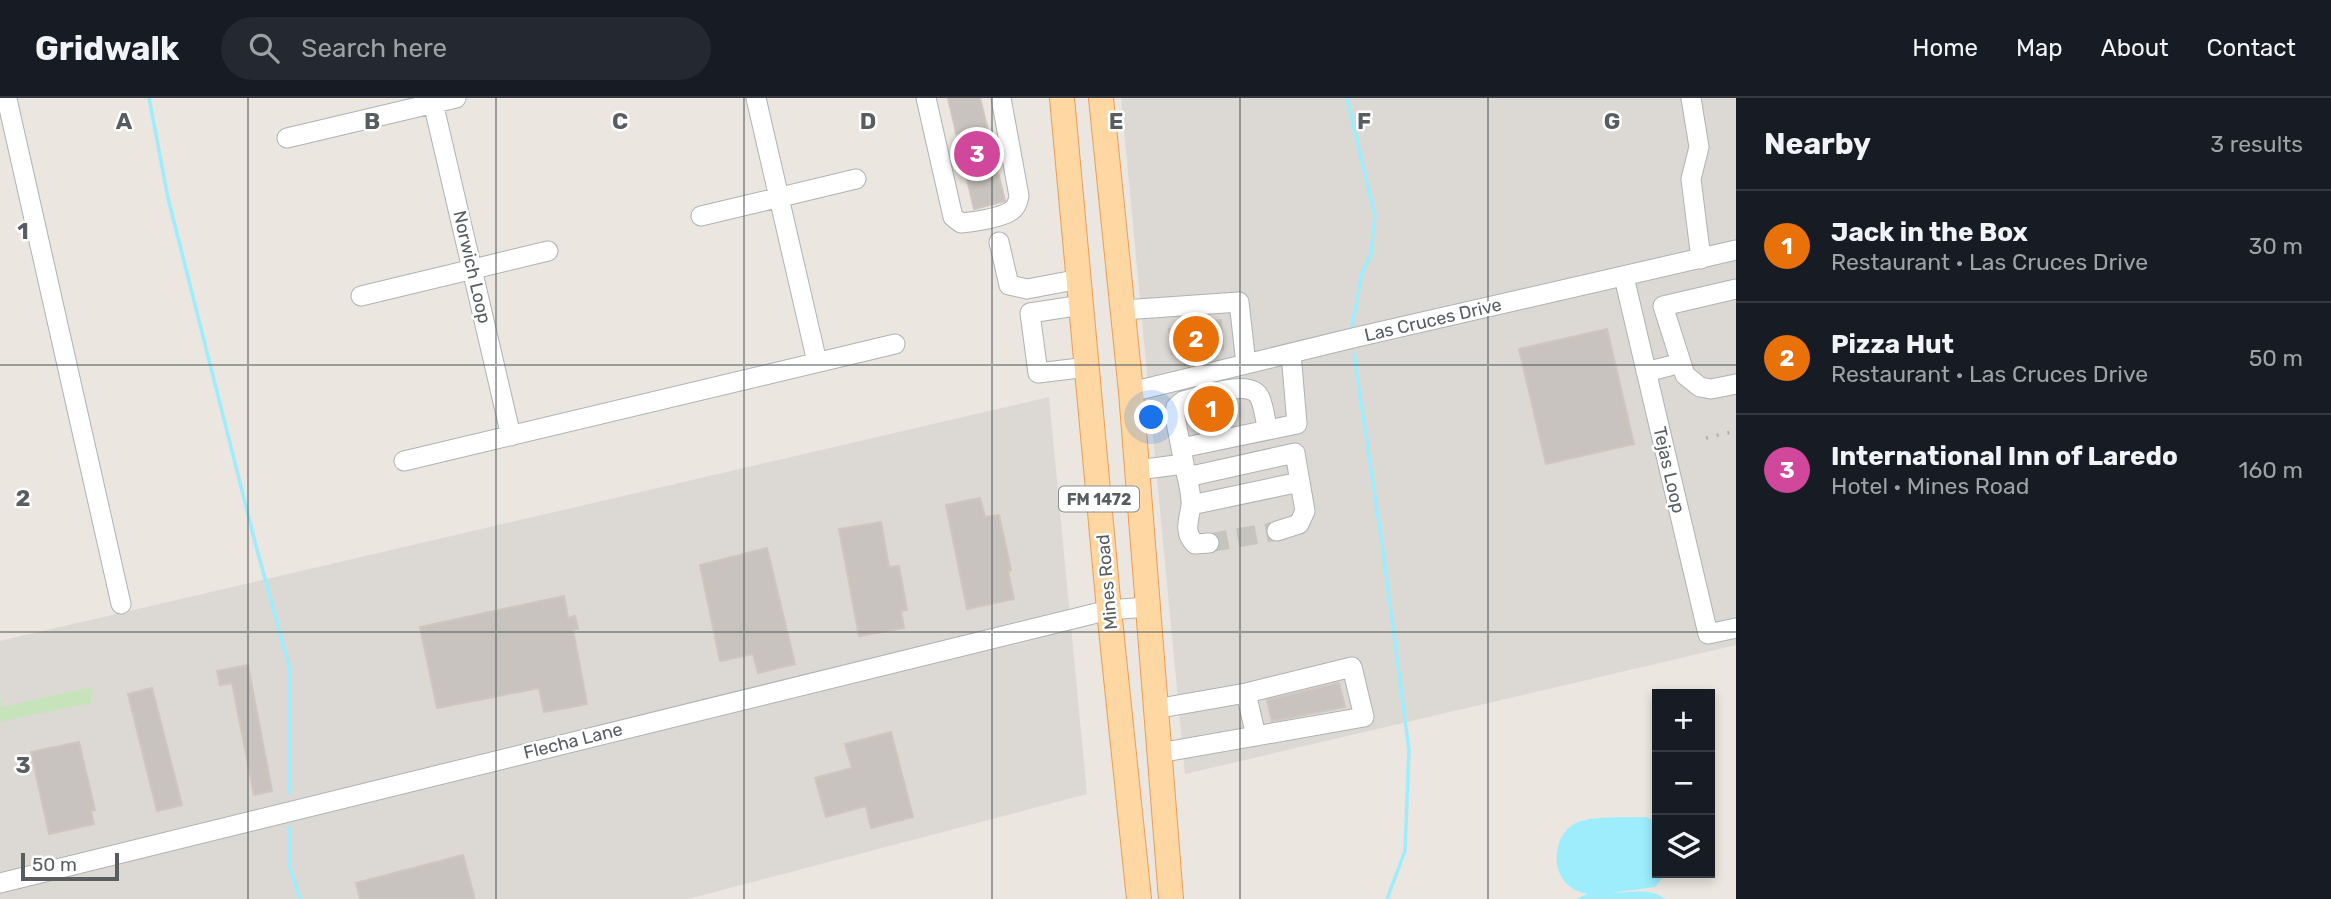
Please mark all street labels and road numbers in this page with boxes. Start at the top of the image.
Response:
street label: Norwich Loop [448,208,496,326]
street label: Las Cruces Drive [1362,294,1504,346]
street label: Tejas Loop [1648,425,1690,515]
road number: FM 1472 [1059,486,1139,512]
street label: Mines Road [1092,533,1122,631]
street label: Flecha Lane [521,718,625,764]

